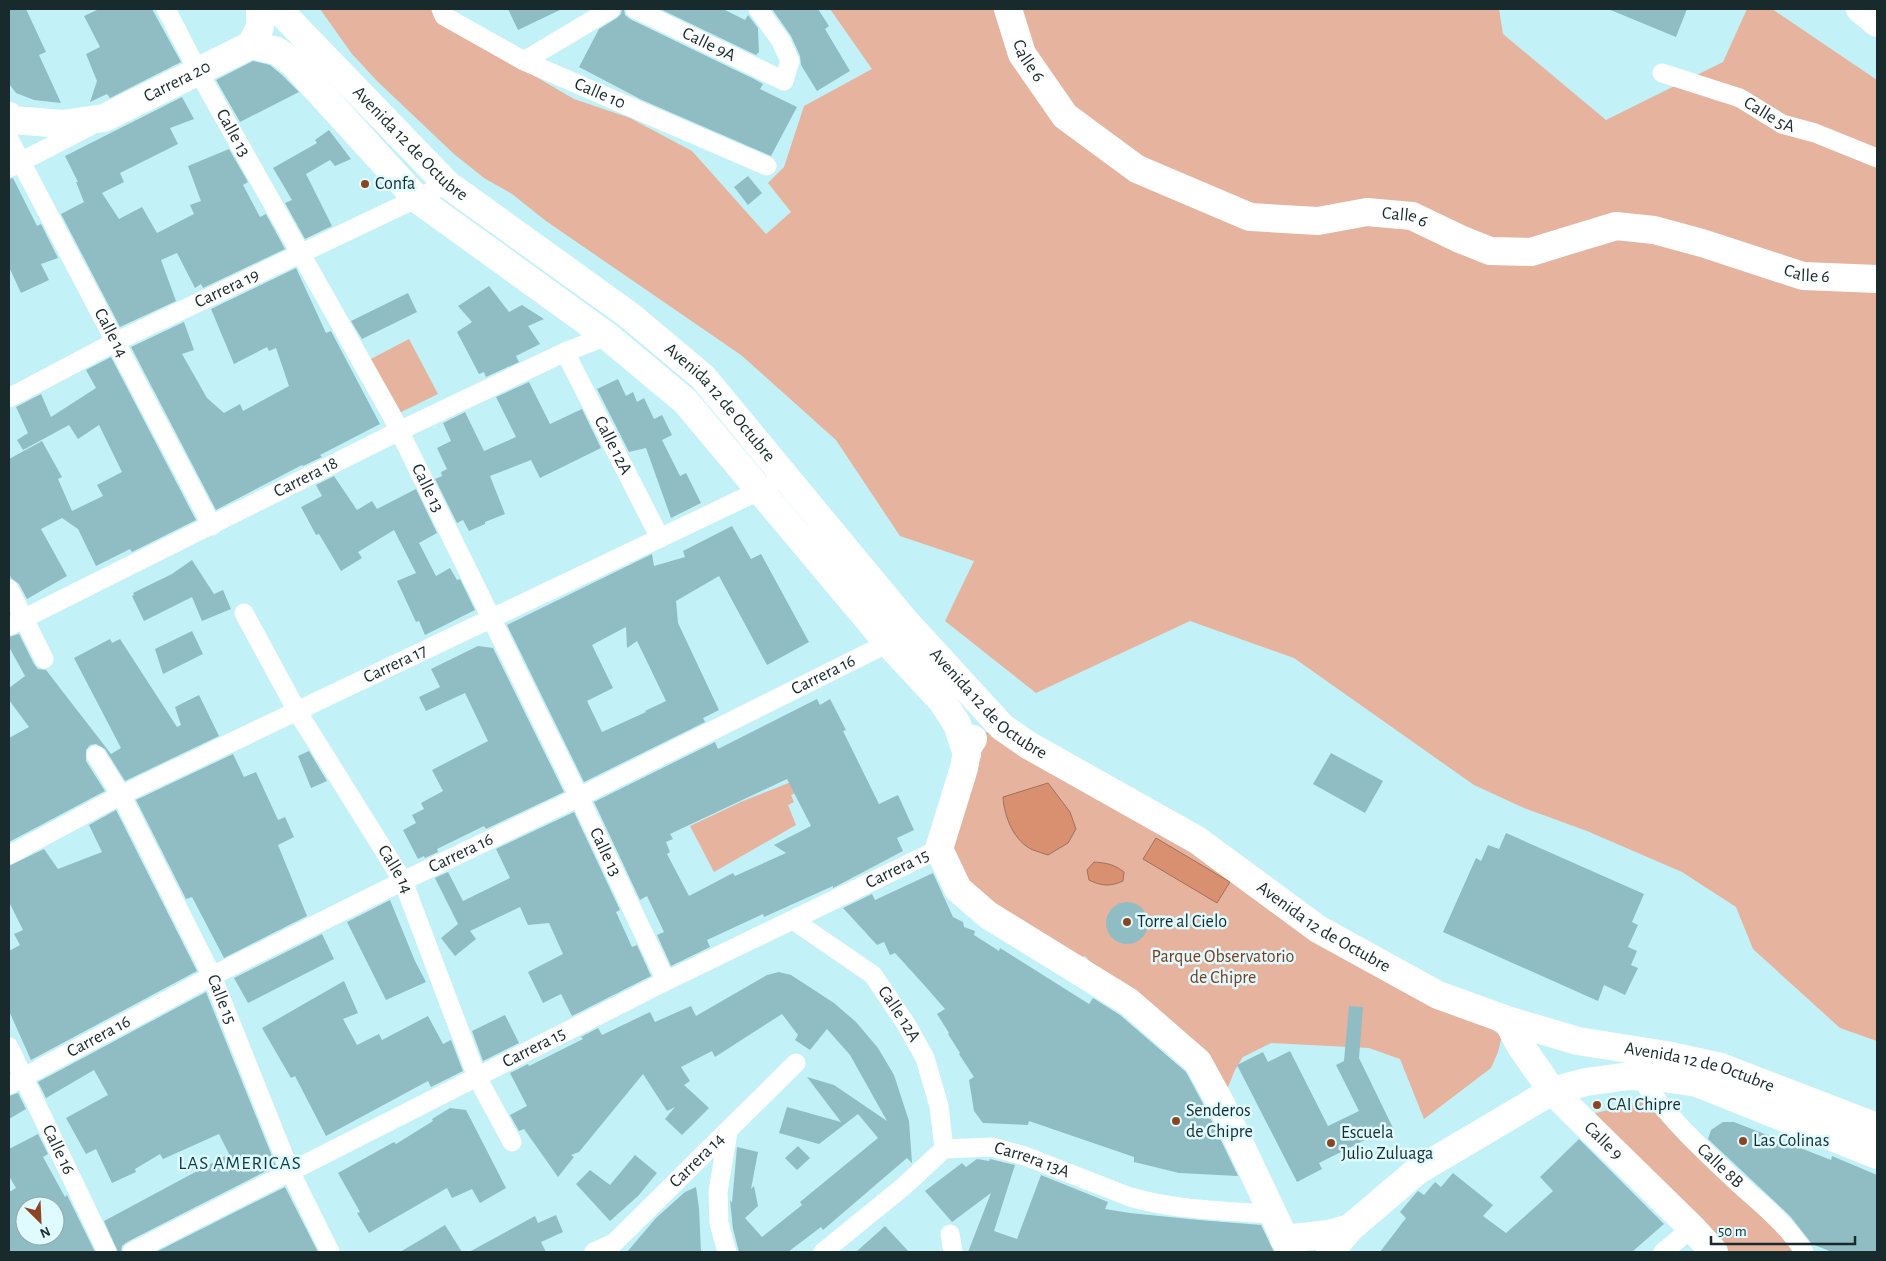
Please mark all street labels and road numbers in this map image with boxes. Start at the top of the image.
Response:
street label: Calle 9A [679,24,739,65]
street label: Calle 6 [1009,38,1048,85]
street label: Carrera 20 [141,58,214,106]
street label: Calle 10 [572,75,628,113]
street label: Avenida 12 de Octubre [349,83,471,205]
street label: Calle 5A [1741,94,1797,136]
street label: Calle 13 [212,106,253,160]
street label: Calle 6 [1381,204,1431,231]
street label: Calle 6 [1781,261,1830,286]
street label: Carrera 19 [192,266,262,312]
street label: Calle 14 [91,305,131,361]
street label: Avenida 12 de Octubre [661,340,778,465]
street label: Calle 12A [590,413,635,478]
street label: Carrera 18 [271,454,341,501]
street label: Calle 13 [408,461,447,515]
street label: Carrera 17 [361,641,430,687]
street label: Avenida 12 de Octubre [926,645,1050,763]
street label: Carrera 16 [789,652,858,699]
street label: Calle 13 [586,825,624,879]
street label: Carrera 16 [426,830,496,876]
street label: Calle 14 [374,842,416,896]
street label: Carrera 15 [863,846,932,892]
street label: Avenida 12 de Octubre [1253,878,1393,976]
street label: Calle 15 [203,972,239,1027]
street label: Calle 12A [874,983,924,1046]
street label: Carrera 16 [64,1012,134,1061]
street label: Carrera 15 [500,1024,569,1071]
street label: Avenida 12 de Octubre [1623,1040,1777,1096]
street label: Calle 9 [1580,1119,1626,1164]
street label: Calle 16 [39,1122,78,1177]
street label: Carrera 14 [666,1130,728,1191]
street label: Carrera 13A [992,1139,1073,1182]
street label: Calle 8B [1694,1140,1747,1192]

